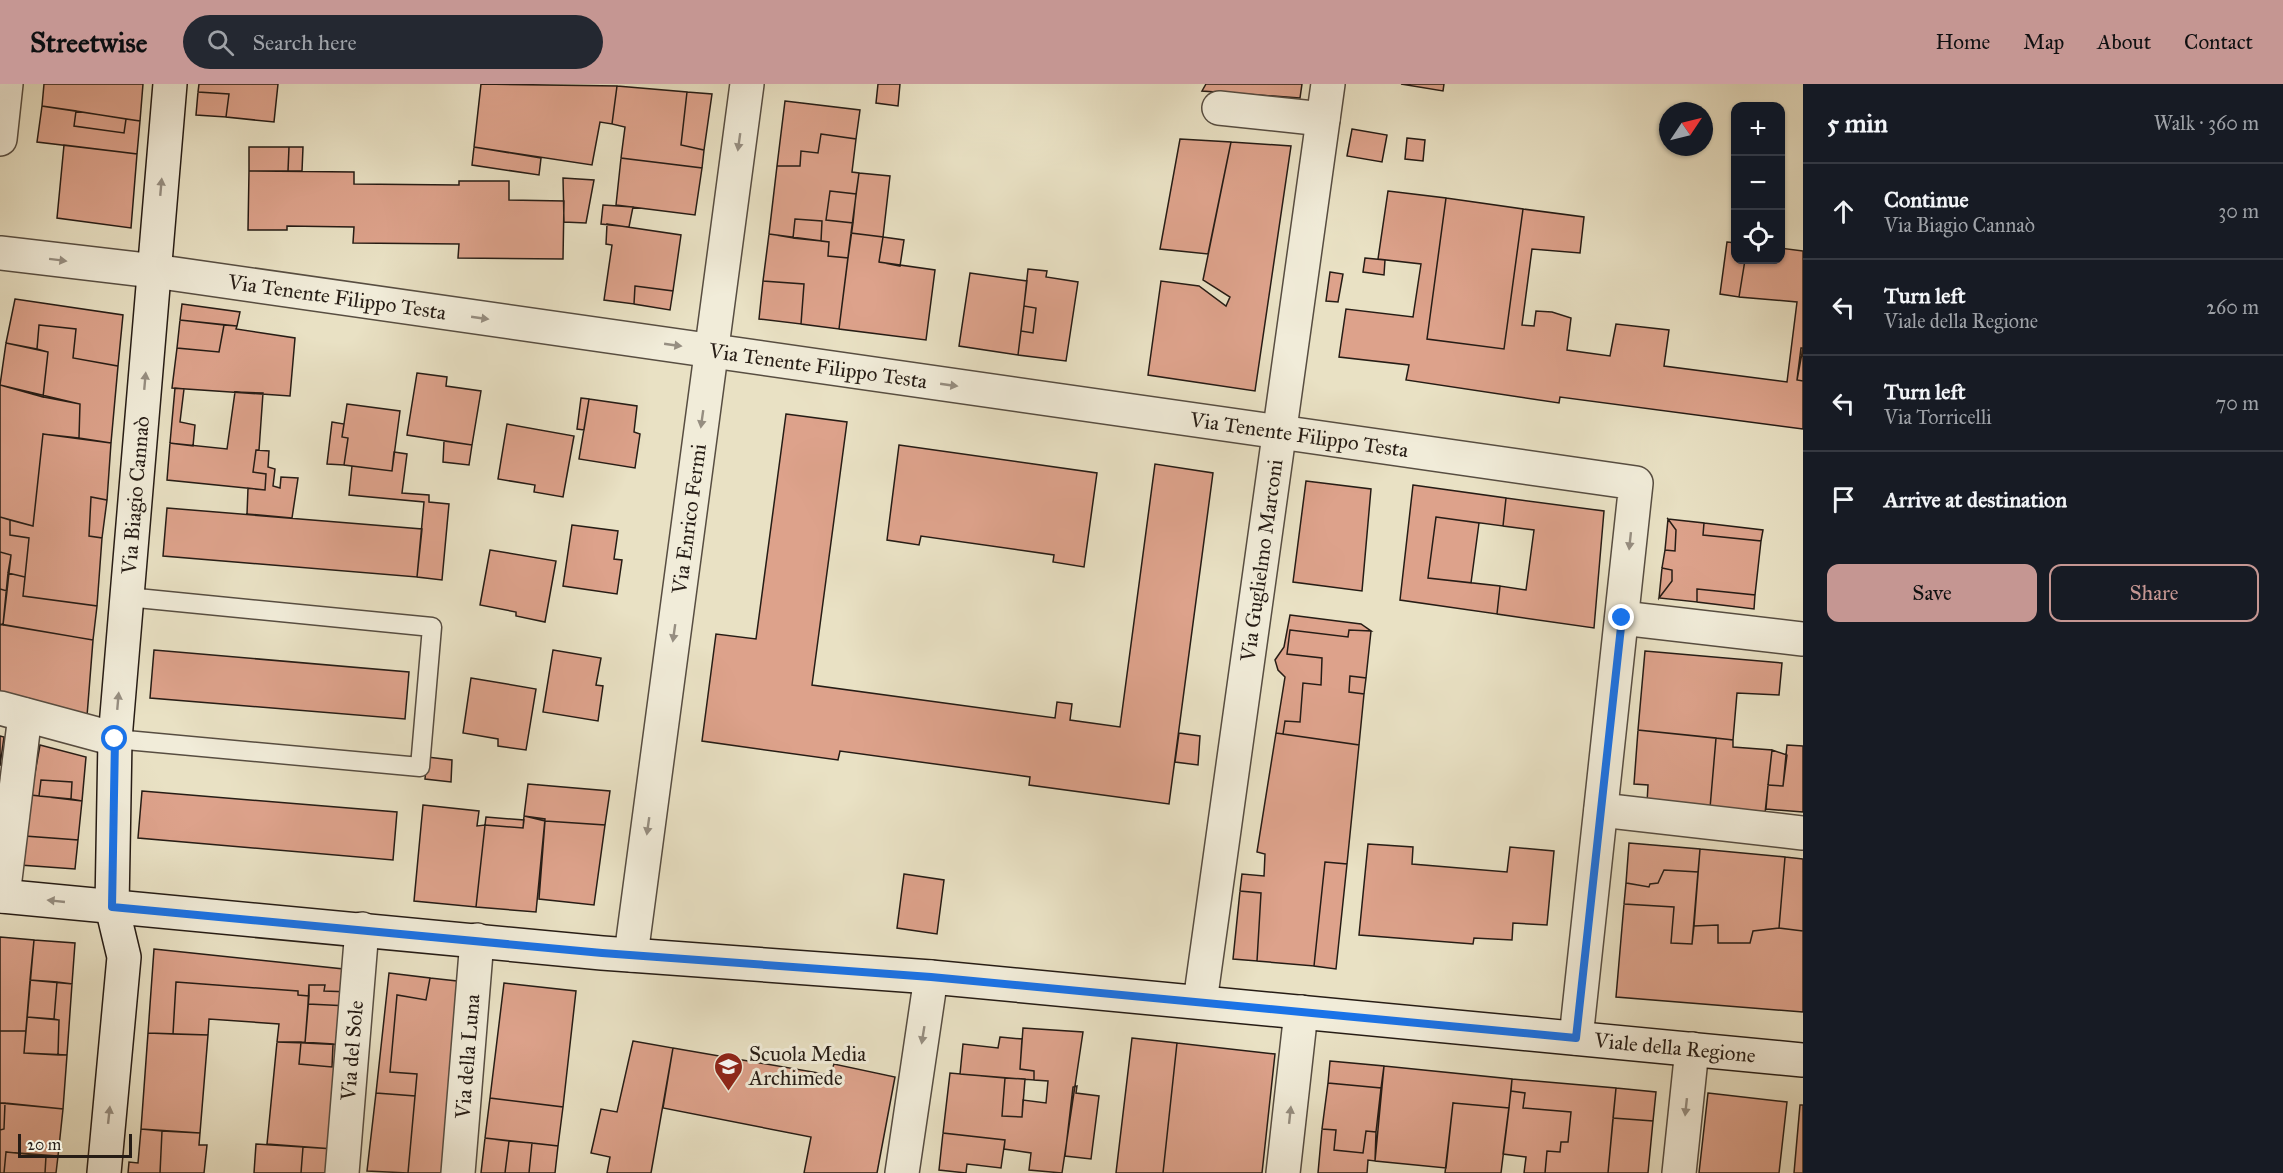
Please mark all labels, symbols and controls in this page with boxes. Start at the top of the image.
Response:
search box [183,15,603,69]
text: Streetwise [30,25,147,60]
icon: search [204,26,237,59]
text: Search here [252,29,357,56]
text: Home [1935,29,1990,55]
text: Map [2023,29,2064,55]
text: About [2097,29,2151,55]
text: Contact [2184,29,2253,55]
north arrow [1659,102,1713,156]
map controls [1731,102,1785,264]
button: + [1731,102,1785,156]
text: 5 min [1827,107,1888,139]
text: Walk · 360 m [2154,111,2259,135]
one-way arrow [735,133,744,152]
button: − [1731,156,1785,210]
one-way arrow [156,177,166,196]
text: Continue [1884,186,1969,213]
icon: ahead [1827,195,1860,228]
text: 30 m [2218,199,2259,223]
button: locate [1731,210,1785,264]
text: Via Biagio Cannaò [1884,213,2035,237]
one-way arrow [49,255,68,265]
street label: Via Tenente Filippo Testa [225,269,448,326]
text: Turn left [1884,282,1966,309]
icon: left [1827,291,1860,324]
text: 260 m [2206,295,2259,319]
text: Viale della Regione [1884,309,2038,333]
one-way arrow [471,313,490,322]
street label: Via Tenente Filippo Testa [706,337,929,394]
one-way arrow [664,341,683,350]
one-way arrow [140,372,150,391]
text: Turn left [1884,378,1966,405]
one-way arrow [940,380,959,389]
icon: left [1827,387,1860,420]
text: 70 m [2216,391,2259,415]
text: Via Torricelli [1884,405,1992,429]
street label: Via Tenente Filippo Testa [1188,406,1410,463]
one-way arrow [698,409,707,428]
street label: Via Biagio Cannaò [116,415,155,576]
street label: Via Enrico Fermi [666,442,712,597]
street label: Via Guglielmo Marconi [1234,457,1289,664]
icon: arrive [1827,483,1860,516]
text: Arrive at destination [1884,486,2067,513]
one-way arrow [1625,532,1635,551]
button: Save [1827,564,2037,622]
button: Share [2049,564,2259,622]
route end [1608,604,1634,630]
one-way arrow [669,623,678,642]
one-way arrow [113,692,123,711]
route start [101,725,127,751]
one-way arrow [643,817,653,836]
one-way arrow [46,896,65,906]
street label: Via della Luna [449,993,486,1121]
street label: Via del Sole [335,999,369,1103]
one-way arrow [918,1026,927,1045]
street label: Viale della Regione [1592,1027,1757,1068]
place label: Scuola Media Archimede [748,1041,866,1091]
school or university icon: Scuola Media Archimede [712,1050,744,1092]
one-way arrow [1681,1098,1691,1117]
one-way arrow [104,1105,114,1124]
one-way arrow [1285,1105,1295,1124]
scale bar [18,1131,132,1158]
text: 20 m [27,1135,61,1154]

